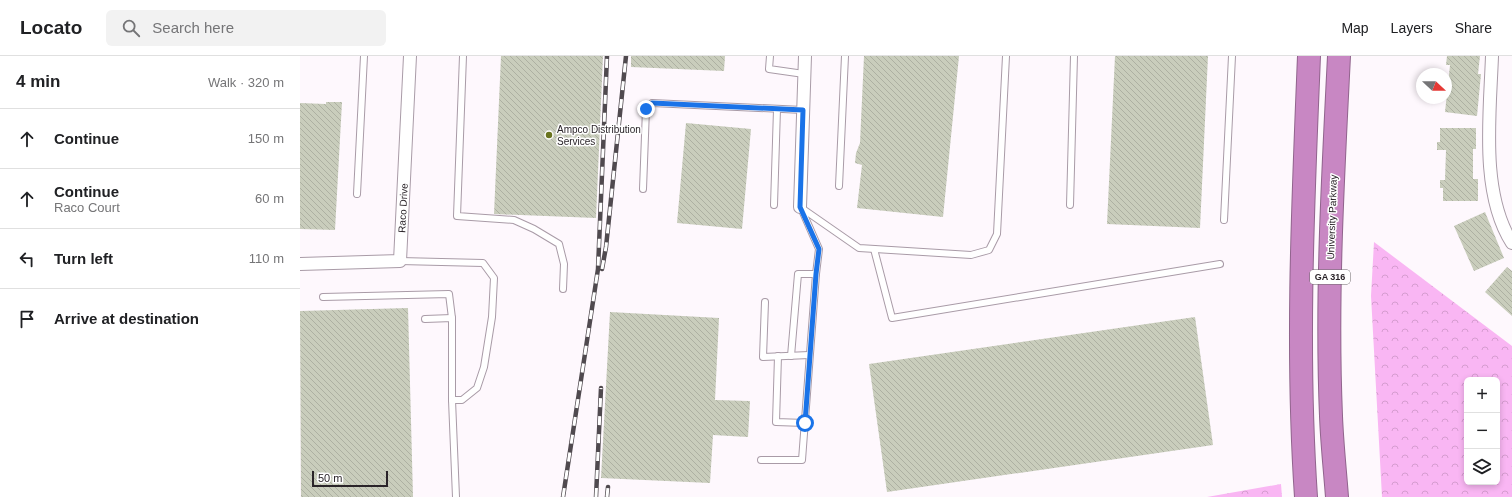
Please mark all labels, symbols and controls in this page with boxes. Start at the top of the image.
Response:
search box [106,10,386,46]
text: Locato [20,17,82,38]
icon: search [120,17,142,39]
text: Search here [152,19,234,36]
text: Map [1341,20,1369,36]
text: Layers [1391,20,1433,36]
text: Share [1455,20,1492,36]
north arrow [1416,68,1452,104]
text: 4 min [16,72,60,91]
text: Walk · 320 m [208,75,284,90]
route end [637,100,655,118]
place label: Ampco Distribution Services [557,124,641,147]
icon: ahead [16,128,38,150]
text: Continue [54,130,119,147]
marker: Ampco Distribution Services [544,130,554,140]
text: 150 m [248,131,284,146]
street label: University Parkway [1325,174,1339,260]
text: Continue [54,183,119,200]
street label: Raco Drive [396,183,410,233]
icon: ahead [16,188,38,210]
text: 60 m [255,191,284,206]
text: Raco Court [54,200,120,215]
icon: left [16,248,38,270]
text: Turn left [54,250,113,267]
text: 110 m [249,251,284,266]
road number: GA 316 [1310,270,1350,284]
icon: arrive [16,308,38,330]
text: Arrive at destination [54,310,199,327]
map controls [1464,377,1500,485]
button: + [1464,377,1500,413]
button: − [1464,413,1500,449]
route start [796,414,814,432]
button: layers [1464,449,1500,485]
scale bar [312,469,388,488]
text: 50 m [318,472,342,484]

